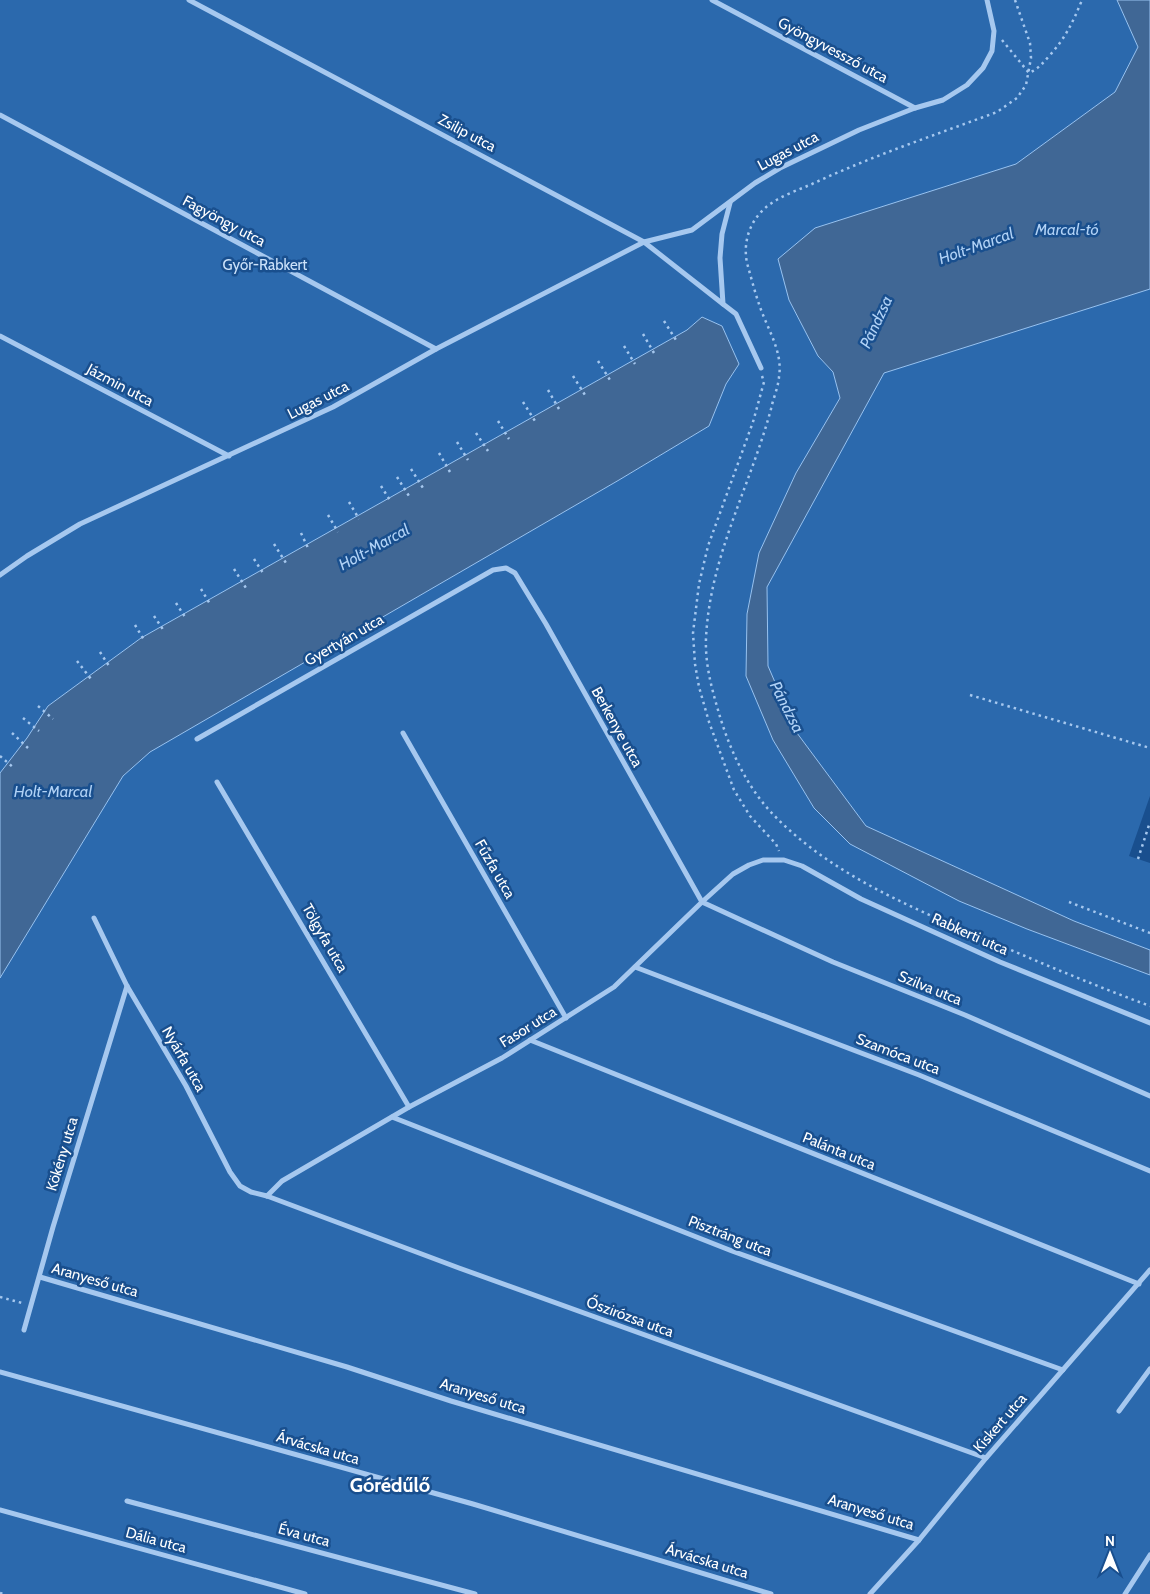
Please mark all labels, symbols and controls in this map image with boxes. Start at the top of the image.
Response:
street label: Gyöngyvessző utca [775,13,892,87]
street label: Zsilip utca [435,110,500,156]
street label: Lugas utca [754,127,822,175]
street label: Fagyöngy utca [180,192,269,251]
water label: Marcal-tó [1034,220,1099,239]
water label: Holt-Marcal [936,224,1016,268]
park label: Győr-Rabkert [223,256,307,274]
water label: Pándzsa [856,293,896,351]
street label: Jázmin utca [83,359,157,410]
street label: Lugas utca [284,377,352,423]
water label: Holt-Marcal [335,520,413,574]
street label: Gyertyán utca [301,610,387,670]
water label: Pándzsa [766,678,808,736]
street label: Berkenye utca [588,684,647,771]
water label: Holt-Marcal [14,782,92,801]
street label: Fűzfa utca [471,836,519,902]
street label: Tölgyfa utca [298,901,352,976]
street label: Rabkerti utca [929,909,1012,959]
street label: Szilva utca [896,967,965,1009]
street label: Fasor utca [496,1002,560,1051]
street label: Nyárfa utca [158,1023,210,1095]
street label: Szamóca utca [853,1030,943,1079]
street label: Kökény utca [42,1114,82,1193]
street label: Palánta utca [800,1128,879,1174]
street label: Pisztráng utca [686,1212,775,1260]
street label: Aranyeső utca [50,1259,141,1301]
street label: Őszirózsa utca [584,1292,677,1341]
street label: Aranyeső utca [438,1374,529,1418]
street label: Kiskert utca [969,1389,1031,1456]
street label: Árvácska utca [274,1427,363,1469]
district label: Górédűlő [350,1473,430,1497]
street label: Aranyeső utca [826,1490,917,1534]
street label: Éva utca [276,1519,333,1551]
street label: Dália utca [124,1523,189,1557]
north arrow [1085,1529,1135,1579]
text: N [1105,1532,1115,1550]
street label: Árvácska utca [663,1539,752,1582]

